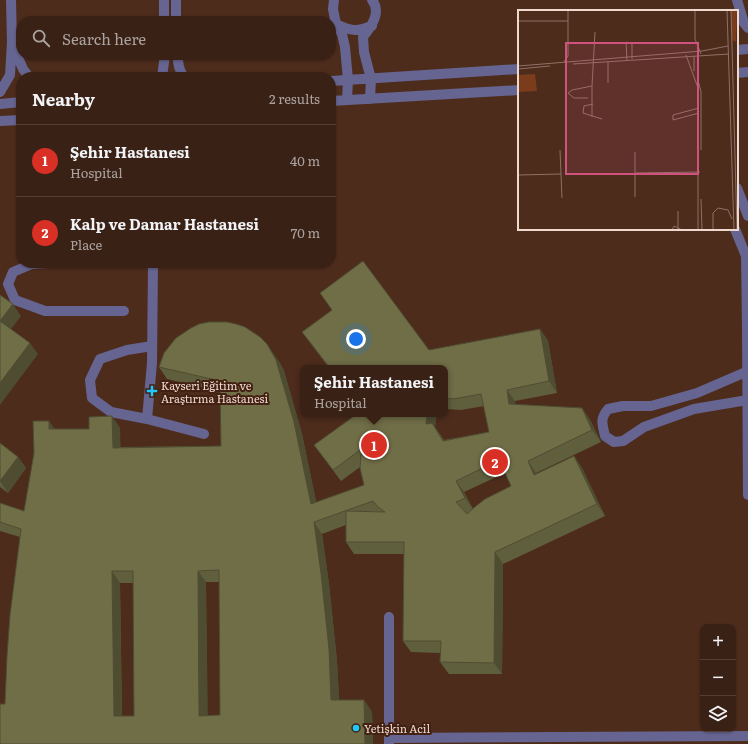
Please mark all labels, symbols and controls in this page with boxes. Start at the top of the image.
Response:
inset map [518,10,738,230]
search box [16,16,336,60]
icon: search [30,27,52,49]
text: Search here [62,27,146,50]
text: Nearby [32,86,95,111]
text: 2 results [269,89,320,108]
text: Şehir Hastanesi [70,140,190,163]
text: 1 [42,151,48,170]
text: 40 m [290,151,320,170]
text: Hospital [70,163,123,182]
text: Kalp ve Damar Hastanesi [70,212,259,235]
text: 2 [42,223,48,242]
text: 70 m [291,223,320,242]
text: Place [70,235,102,254]
your location [346,329,366,349]
popup [300,365,448,417]
text: Şehir Hastanesi [314,370,434,393]
place label: Kayseri Eğitim ve Araştırma Hastanesi [161,377,268,406]
marker: Kayseri Eğitim ve Araştırma Hastanesi [146,385,158,397]
text: Hospital [314,393,367,412]
pin: 1 [361,430,387,460]
pin: 2 [482,447,508,477]
map controls [700,624,736,732]
button: + [700,624,736,660]
button: − [700,660,736,696]
button: layers [700,696,736,732]
place label: Yetişkin Acil [364,720,430,736]
marker: Yetişkin Acil [351,723,361,733]

